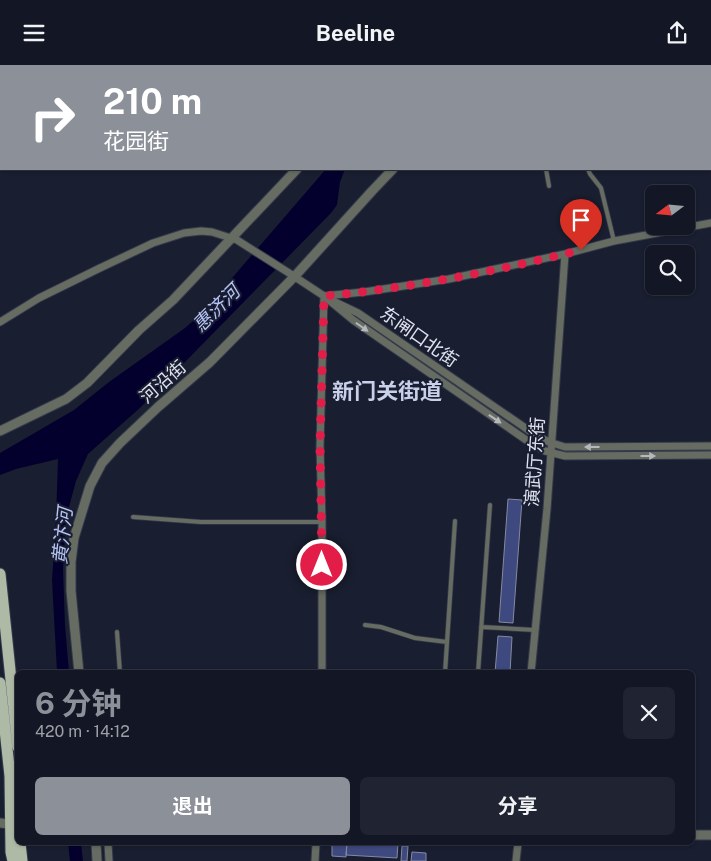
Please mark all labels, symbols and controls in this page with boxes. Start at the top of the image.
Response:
icon: menu [20,19,48,47]
icon: share [663,19,691,47]
text: Beeline [316,20,395,46]
text: 210 m [103,81,202,122]
icon: right [20,85,85,150]
text: 花园街 [103,128,169,154]
north arrow [645,185,695,235]
map controls [645,185,695,295]
pin [560,199,602,250]
icon: arrive [567,206,595,234]
button: search [645,245,695,295]
water label: 惠济河 [188,277,247,336]
street label: 东闸口北街 [376,302,462,371]
one-way arrow [355,322,369,332]
street label: 河沿街 [135,356,190,407]
district label: 新门关街道 [332,378,442,404]
one-way arrow [489,414,502,424]
street label: 演武厅东街 [521,416,548,508]
one-way arrow [584,443,600,451]
one-way arrow [640,452,656,460]
water label: 黄汴河 [48,503,76,566]
position arrow [295,538,347,590]
text: 6 分钟 [35,685,122,721]
button: close [623,687,675,739]
text: 420 m · 14:12 [35,722,130,741]
button: 退出 [35,777,350,835]
button: 分享 [360,777,675,835]

